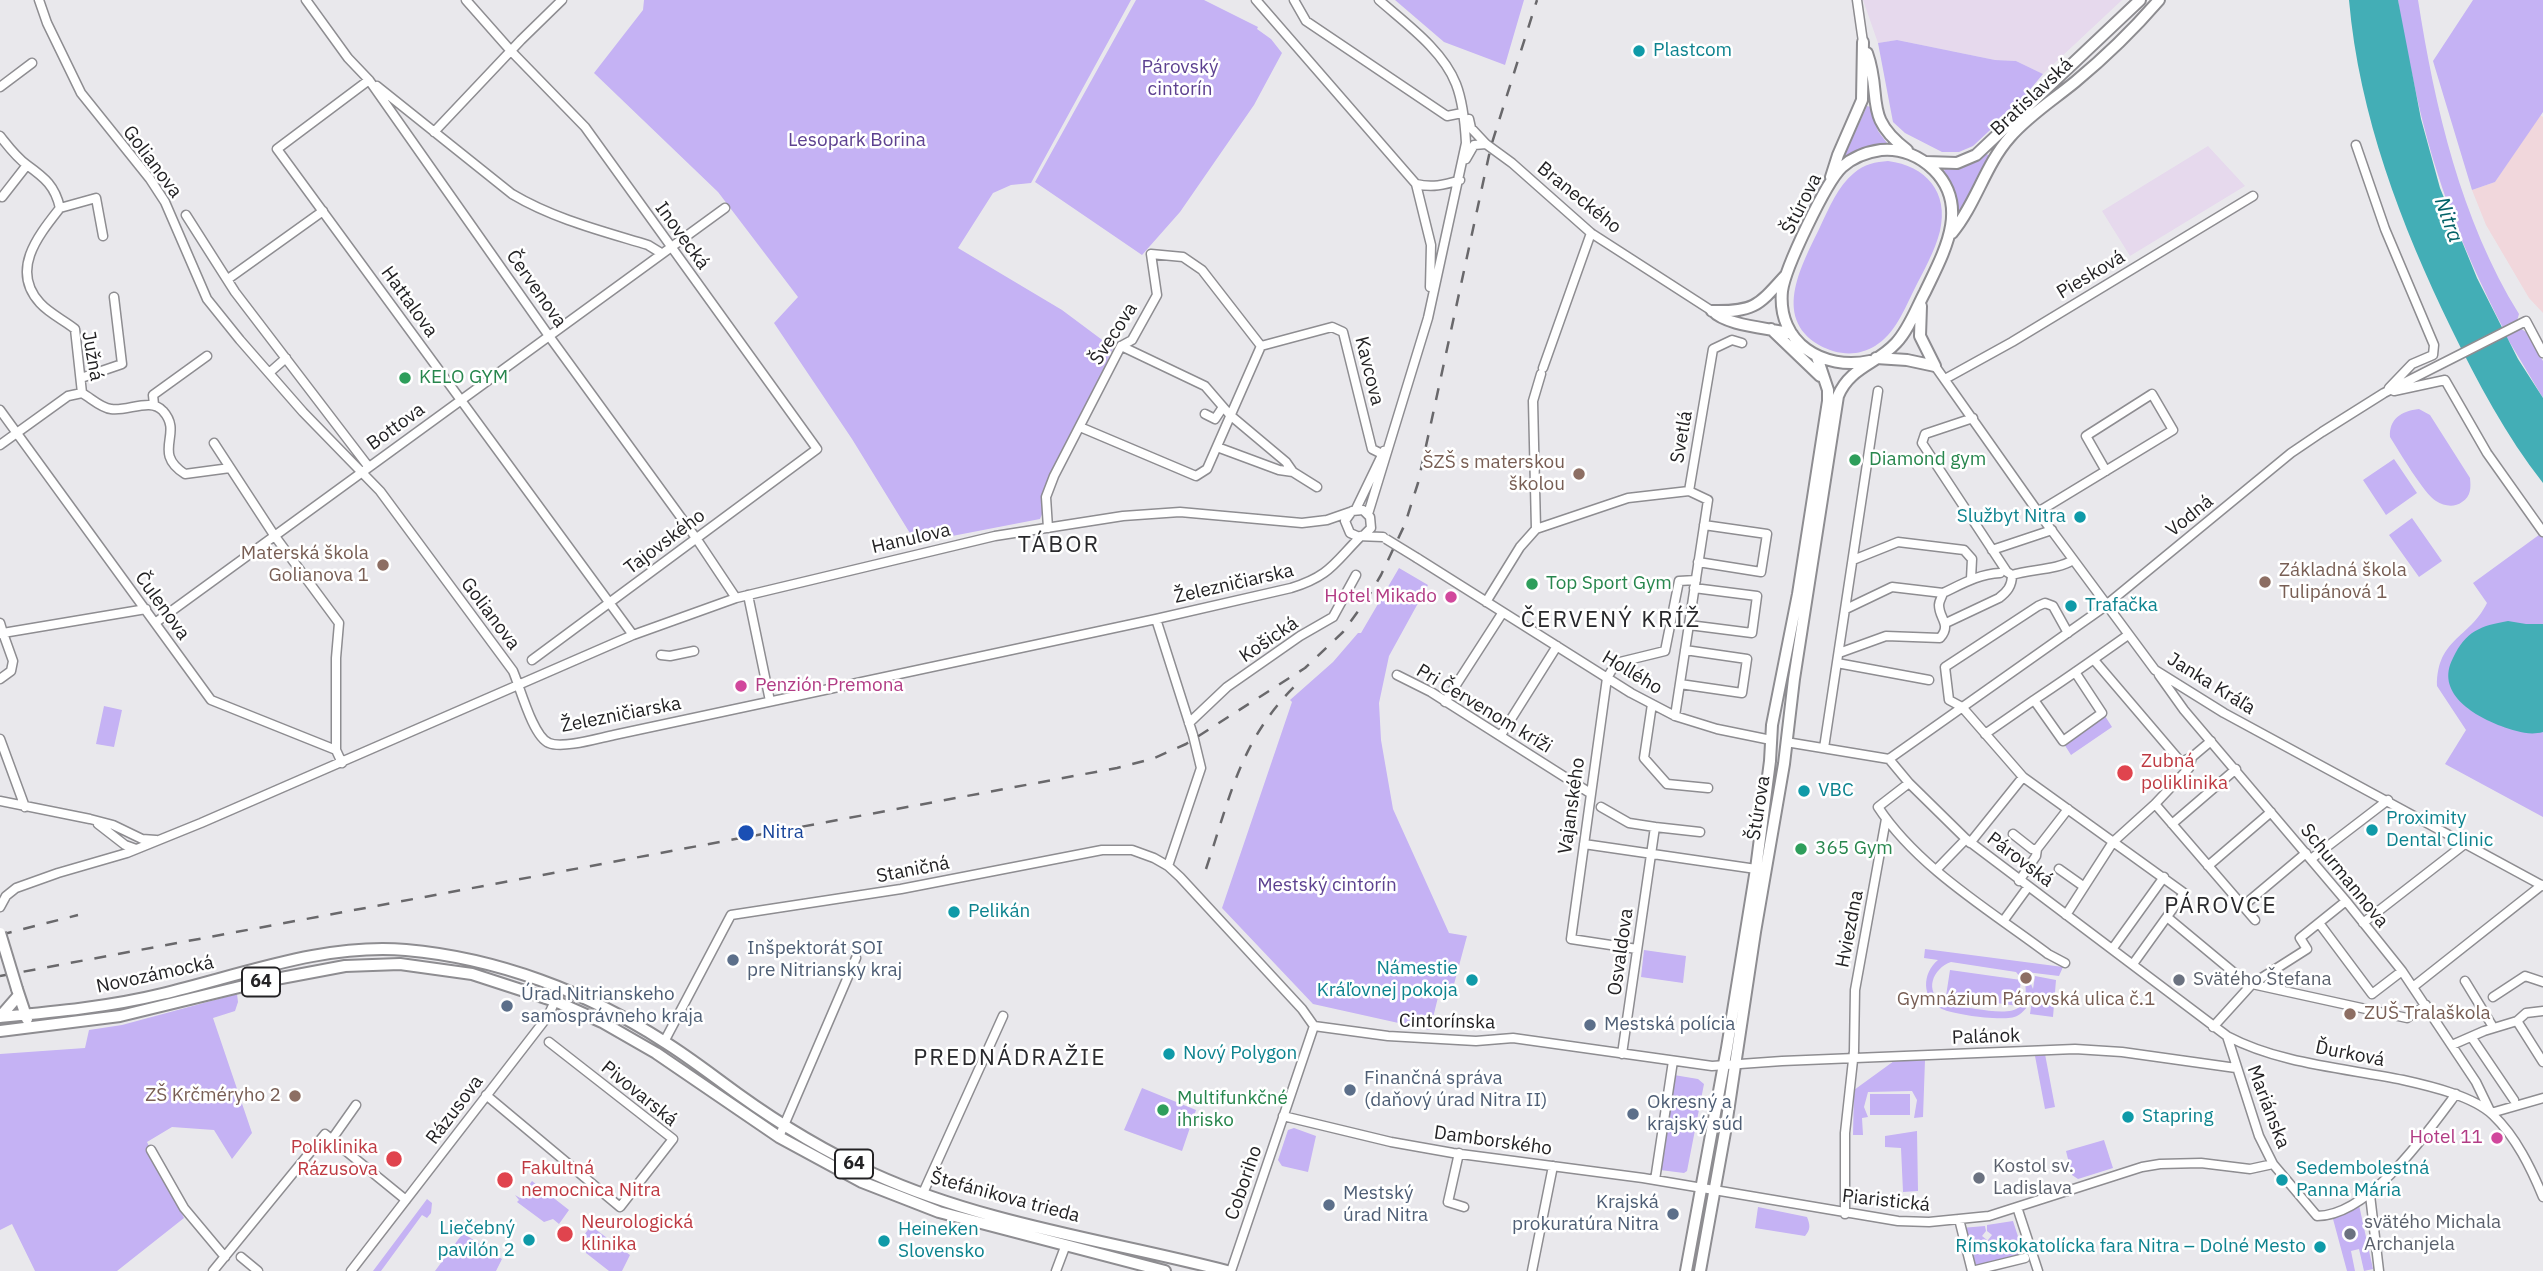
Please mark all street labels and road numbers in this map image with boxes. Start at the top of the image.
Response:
street label: Bratislavská [1986,53,2078,141]
street label: Golianova [117,121,187,203]
street label: Braneckého [1532,157,1626,239]
street label: Štúrova [1777,170,1827,238]
street label: Inovecká [650,198,714,274]
street label: Červenova [501,246,571,332]
street label: Piesková [2053,246,2129,304]
street label: Hattalova [376,262,442,342]
street label: Švecova [1085,298,1143,370]
street label: Južná [76,329,108,383]
street label: Kavcova [1349,334,1389,408]
street label: Bottova [363,398,429,456]
street label: Svetlá [1666,409,1698,465]
street label: Vodná [2162,490,2218,542]
street label: Tajovského [620,504,710,580]
street label: Hanulova [869,519,953,559]
street label: Železničiarska [1172,559,1296,609]
street label: Čulenova [130,567,194,645]
street label: Golianova [455,573,525,655]
street label: Košická [1235,612,1303,668]
street label: Hollého [1598,646,1666,700]
street label: Janka Kráľa [2163,648,2259,720]
street label: Pri Červenom kríži [1412,659,1556,759]
street label: Železničiarska [559,692,683,738]
street label: Vajanského [1554,756,1590,856]
street label: Štúrova [1743,774,1775,842]
street label: Schurmannova [2295,819,2393,933]
street label: Párovská [1982,828,2058,892]
street label: Staničná [875,852,951,888]
street label: Hviezdna [1831,888,1869,970]
street label: Osvaldova [1604,907,1638,997]
street label: Novozámocká [94,951,216,999]
road number: 64 [242,967,280,996]
street label: Cintorínska [1399,1010,1495,1034]
street label: Palánok [1952,1024,2020,1050]
street label: Ďurková [2313,1036,2387,1072]
street label: Pivovarská [596,1056,682,1132]
street label: Mariánska [2242,1062,2294,1152]
street label: Rázusova [422,1071,488,1149]
street label: Damborského [1433,1121,1553,1161]
street label: Coboriho [1221,1143,1267,1223]
road number: 64 [835,1149,873,1178]
street label: Štefánikova trieda [928,1166,1082,1228]
street label: Piaristická [1841,1185,1931,1217]

